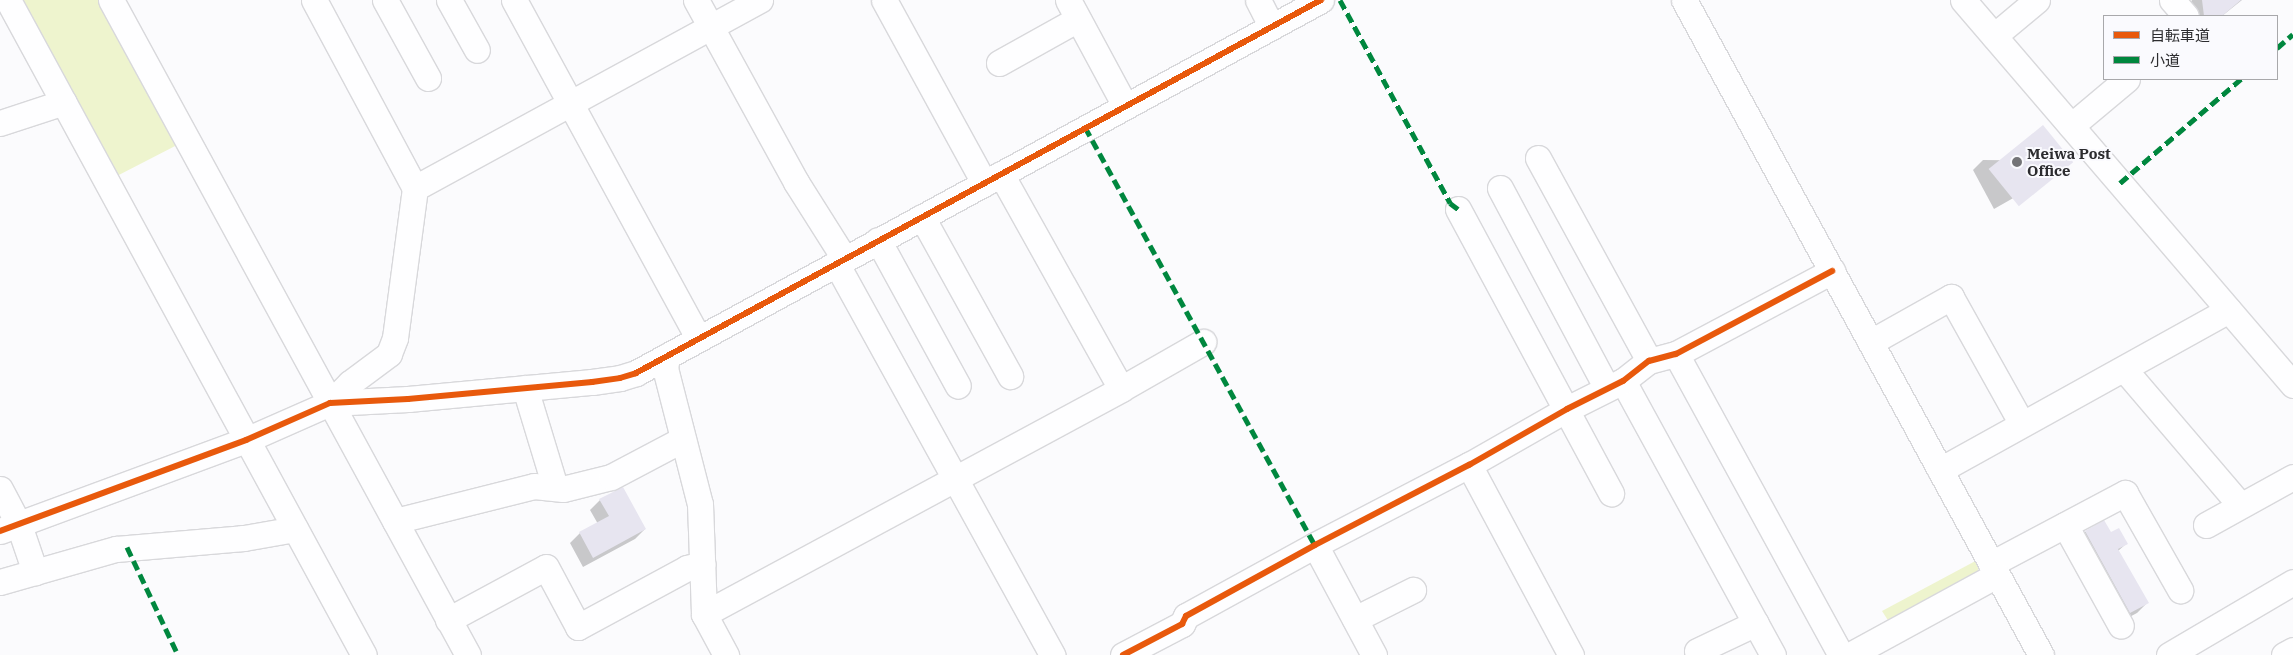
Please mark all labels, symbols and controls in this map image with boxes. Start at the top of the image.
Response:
legend [2103,15,2278,80]
text: 自転車道 [2150,26,2210,45]
text: 小道 [2150,51,2180,70]
place label: Meiwa Post Office [2027,144,2111,179]
marker: Meiwa Post Office [2011,156,2023,168]

